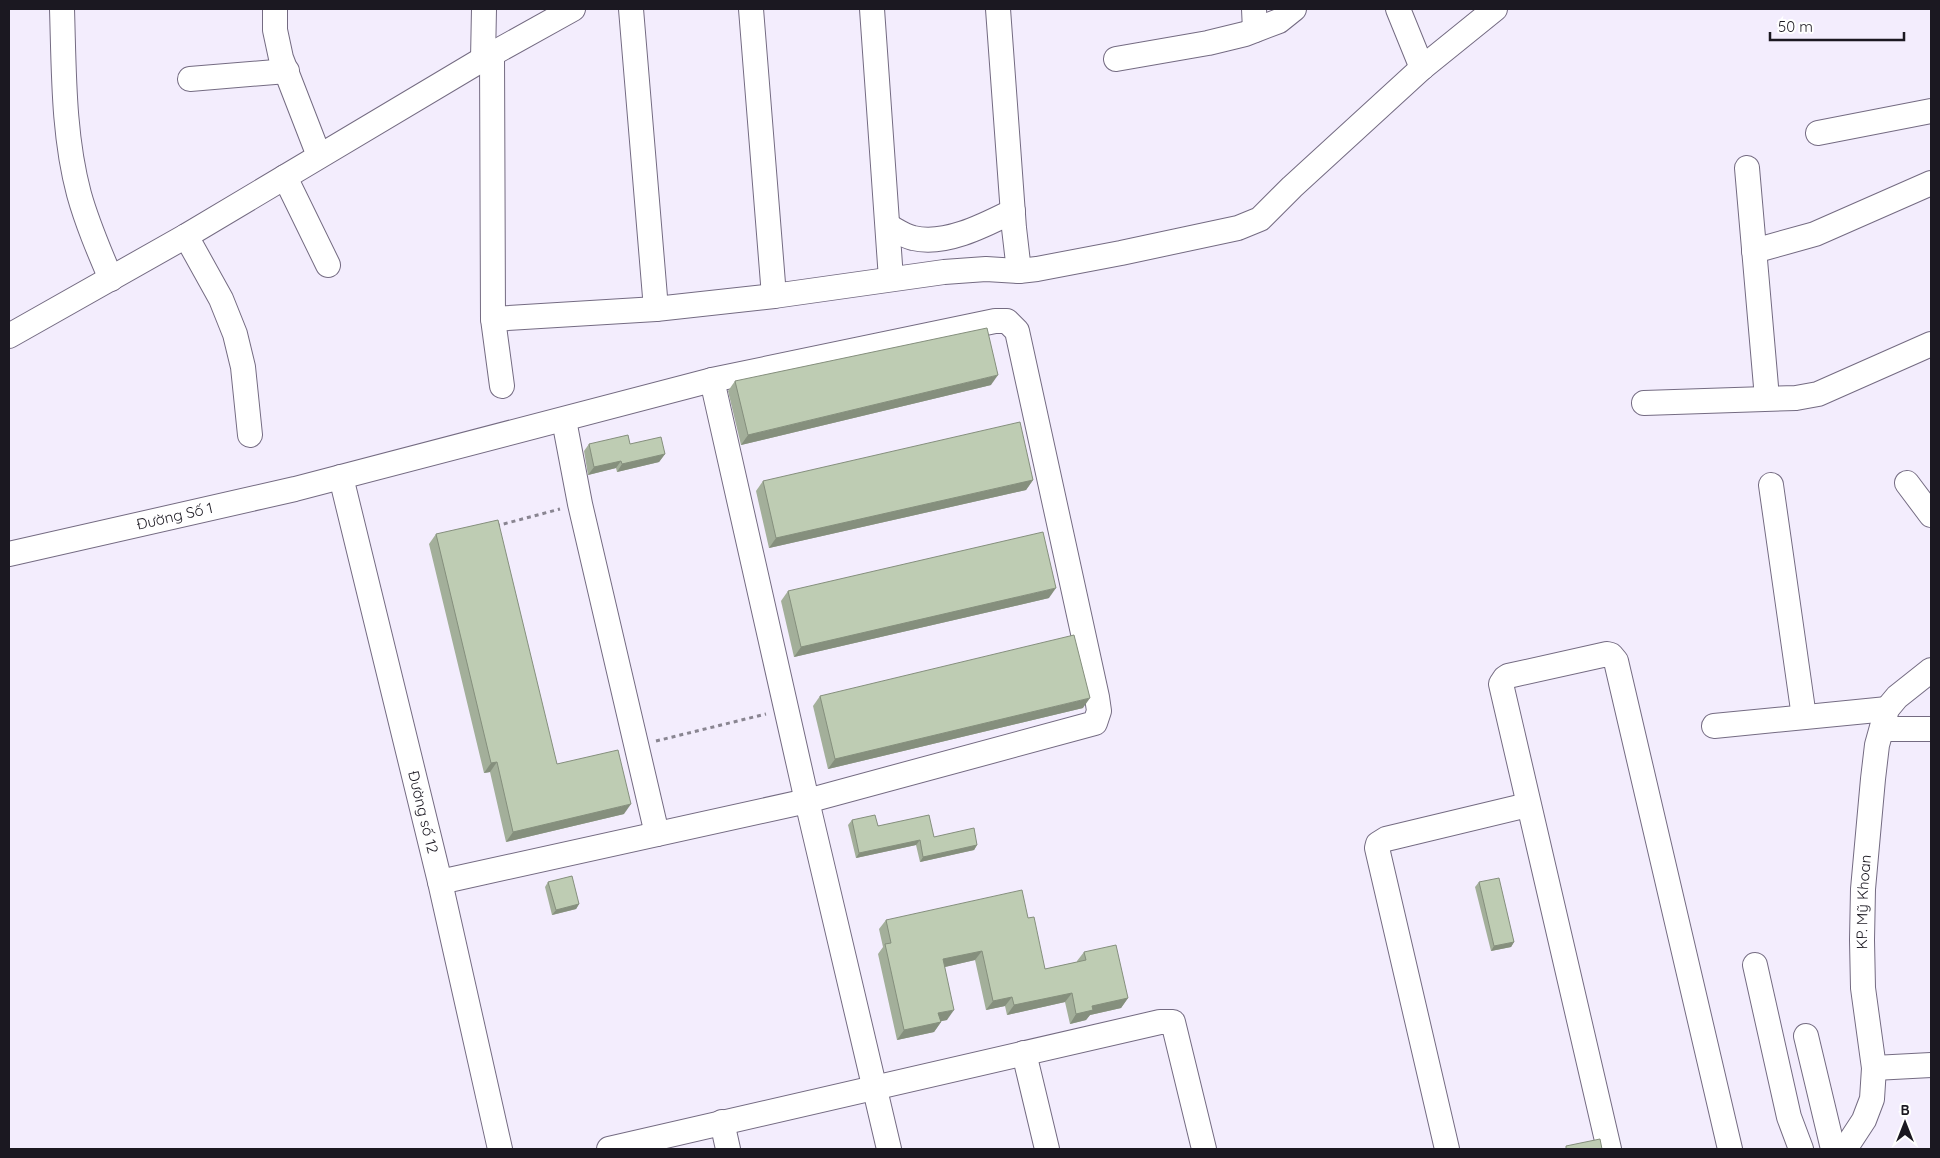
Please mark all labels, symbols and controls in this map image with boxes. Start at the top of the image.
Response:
scale bar [1770,10,1904,42]
text: 50 m [1778,17,1813,36]
street label: Đường Số 1 [135,498,215,534]
street label: Đường số 12 [404,769,443,855]
street label: KP. Mỹ Khoan [1852,854,1875,950]
north arrow [1880,1098,1930,1148]
text: B [1900,1101,1910,1119]

